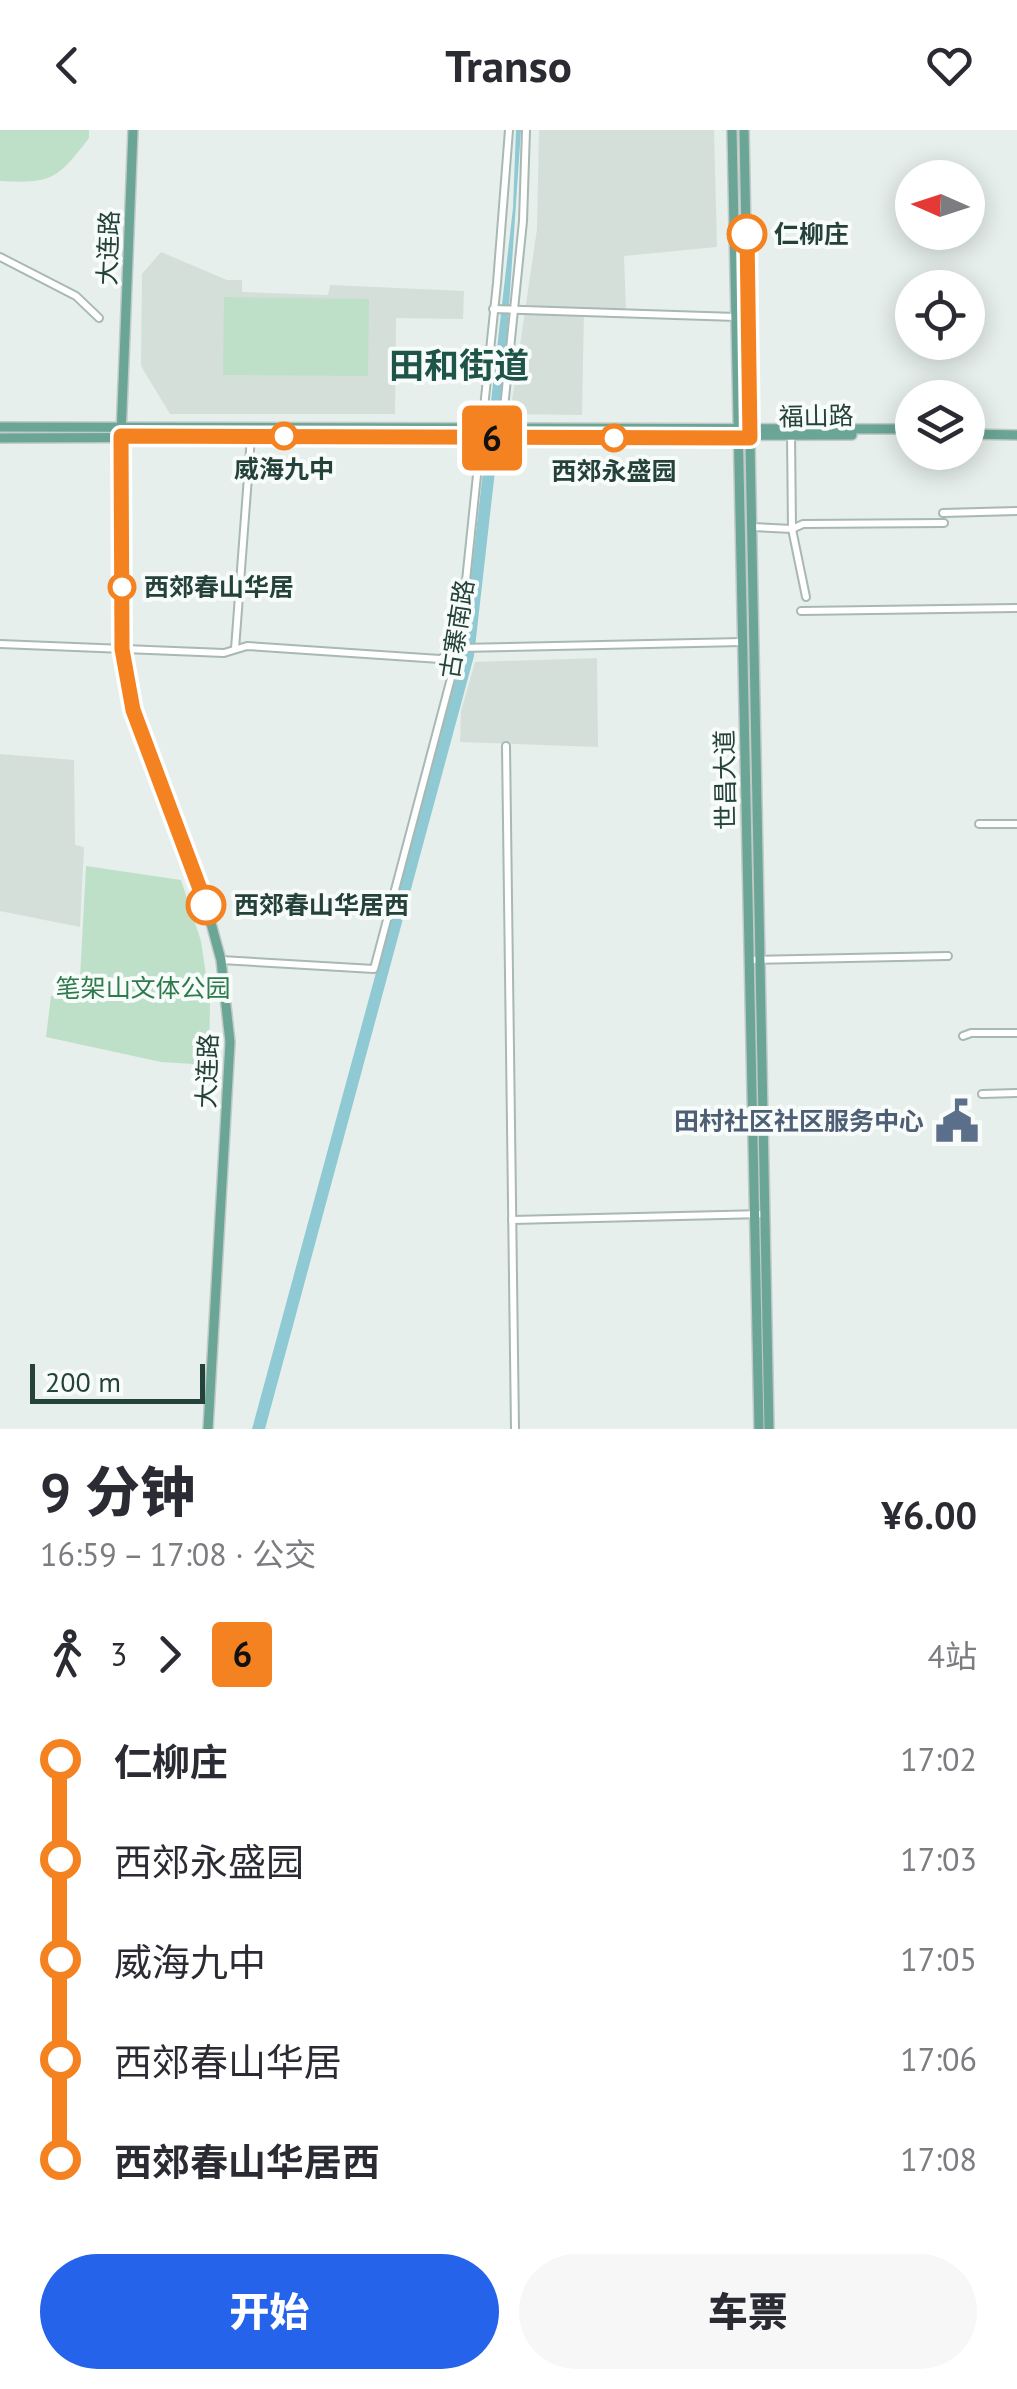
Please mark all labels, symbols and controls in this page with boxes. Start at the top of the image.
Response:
text: Transo [445,36,572,94]
icon: back [40,38,95,93]
icon: heart [922,38,977,93]
north arrow [895,160,985,250]
map controls [895,160,985,470]
street label: 大连路 [91,210,125,286]
marker: 仁柳庄 [728,215,766,253]
place label: 仁柳庄 [774,218,849,250]
button: locate [895,270,985,360]
district label: 田和街道 [389,342,529,388]
button: layers [895,380,985,470]
street label: 福山路 [778,399,854,433]
line badge: 6 [460,406,524,470]
text: 6 [482,415,502,461]
marker: 威海九中 [271,423,297,449]
marker: 西郊永盛园 [601,425,627,451]
place label: 威海九中 [234,453,334,485]
place label: 西郊永盛园 [551,455,677,487]
place label: 西郊春山华居 [144,571,294,603]
marker: 西郊春山华居 [109,574,135,600]
street label: 古寨南路 [433,577,481,681]
street label: 世昌大道 [708,730,742,830]
marker: 西郊春山华居西 [187,886,225,924]
place label: 西郊春山华居西 [234,889,409,921]
park label: 笔架山文体公园 [55,972,231,1004]
street label: 大连路 [190,1033,224,1109]
public building icon: 田村社区社区服务中心 [933,1097,981,1145]
place label: 田村社区社区服务中心 [674,1105,924,1137]
scale bar [30,1359,205,1404]
text: 200 m [45,1363,121,1400]
text: 9 分钟 [40,1456,195,1527]
text: ¥6.00 [881,1490,977,1539]
text: 16:59 – 17:08 · 公交 [40,1533,316,1575]
icon: walk [40,1627,95,1682]
icon: forward [142,1627,197,1682]
text: 6 [232,1631,252,1677]
text: 3 [110,1633,127,1675]
text: 4站 [928,1635,977,1677]
text: 仁柳庄 [114,1737,228,1786]
text: 17:02 [900,1738,977,1780]
text: 西郊永盛园 [114,1837,304,1886]
text: 17:03 [900,1838,977,1880]
text: 威海九中 [114,1937,266,1986]
text: 17:05 [900,1938,977,1980]
text: 西郊春山华居 [114,2037,342,2086]
text: 17:06 [900,2038,977,2080]
text: 西郊春山华居西 [114,2137,380,2186]
text: 17:08 [900,2138,977,2180]
button: 开始 [40,2254,499,2369]
button: 车票 [519,2254,977,2369]

